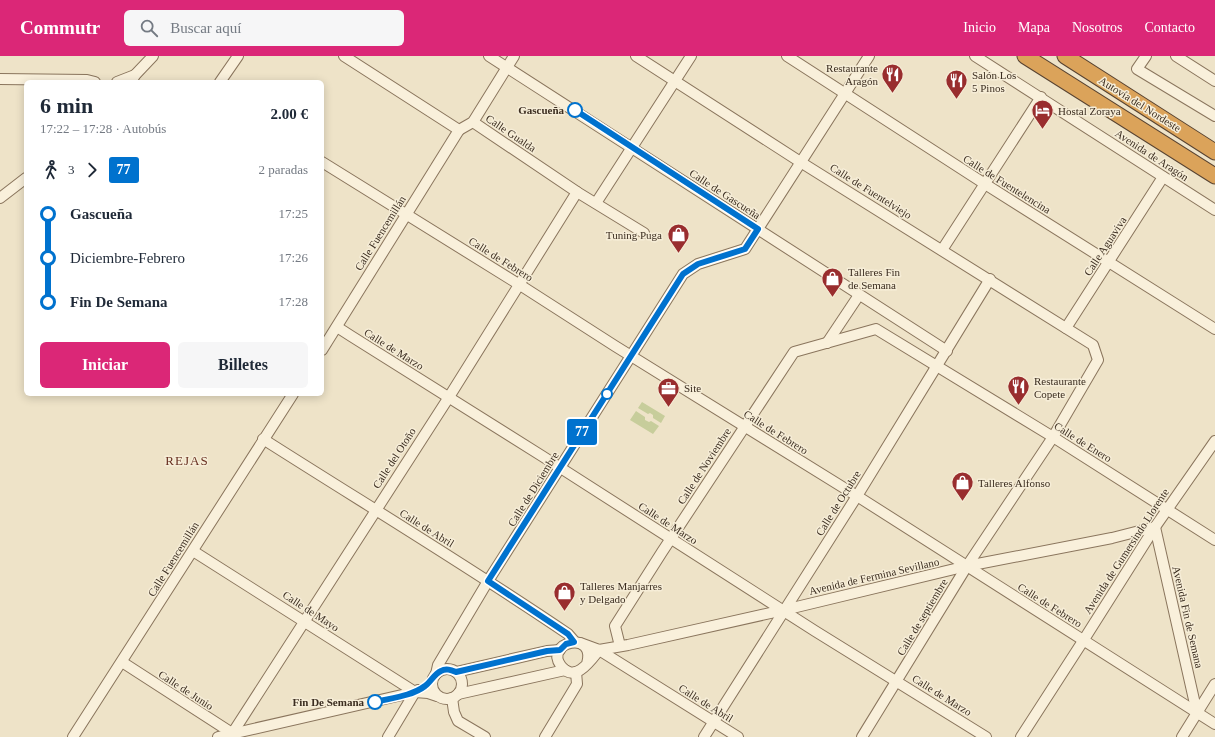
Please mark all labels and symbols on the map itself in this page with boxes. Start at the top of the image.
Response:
restaurant icon: Restaurante Aragón [880,61,906,94]
place label: Restaurante Aragón [826,62,878,87]
restaurant icon: Salón Los 5 Pinos [944,68,970,101]
place label: Salón Los 5 Pinos [972,69,1016,94]
street label: Autovía del Nordeste [1097,74,1183,134]
hotel icon: Hostal Zoraya [1030,98,1056,131]
marker: Gascueña [567,102,583,118]
place label: Gascueña [518,104,564,116]
place label: Hostal Zoraya [1058,105,1121,117]
street label: Calle Gualda [484,112,538,154]
street label: Avenida de Aragón [1113,127,1191,183]
street label: Calle de Fuentelencina [961,152,1053,216]
street label: Calle de Fuentelviejo [828,161,914,221]
street label: Calle de Gascueña [687,167,763,221]
street label: Calle Fuencemillán [352,193,408,273]
street label: Calle Aguaviva [1081,214,1129,278]
shop icon: Tuning Puga [665,222,691,255]
place label: Tuning Puga [606,229,662,241]
street label: Calle de Febrero [467,234,536,284]
shop icon: Talleres Fin de Semana [820,265,846,298]
place label: Talleres Fin de Semana [848,266,901,291]
street label: Calle de Marzo [362,326,426,372]
restaurant icon: Restaurante Copete [1006,374,1032,407]
office icon: Site [655,375,681,408]
place label: Restaurante Copete [1034,375,1086,400]
place label: Site [684,382,701,394]
unlabelled marker [601,388,613,400]
street label: Calle de Febrero [742,407,811,457]
line badge: 77 [564,419,600,445]
street label: Calle de Enero [1052,420,1114,465]
street label: Calle del Otoño [370,425,418,490]
street label: Calle de Noviembre [675,425,733,506]
street label: Calle de Diciembre [505,449,561,528]
district label: REJAS [165,453,209,468]
street label: Calle de Octubre [813,468,863,538]
shop icon: Talleres Alfonso [949,470,975,503]
place label: Talleres Alfonso [978,477,1051,489]
street label: Avenida de Gumersindo Llorente [1081,486,1171,616]
street label: Calle de Marzo [636,500,700,547]
street label: Calle de Abril [398,507,456,549]
street label: Calle Fuencemillán [145,519,201,599]
street label: Avenida de Fermina Sevillano [808,555,941,597]
street label: Avenida Fin de Semana [1170,565,1206,669]
street label: Calle de septiembre [894,576,950,658]
shop icon: Talleres Manjarres y Delgado [551,579,577,612]
place label: Talleres Manjarres y Delgado [580,580,662,605]
street label: Calle de Febrero [1016,580,1085,630]
street label: Calle de Mayo [281,588,342,634]
street label: Calle de Junio [156,668,216,712]
street label: Calle de Marzo [910,672,974,718]
street label: Calle de Abril [677,682,735,724]
marker: Fin De Semana [367,694,383,710]
place label: Fin De Semana [293,696,365,708]

